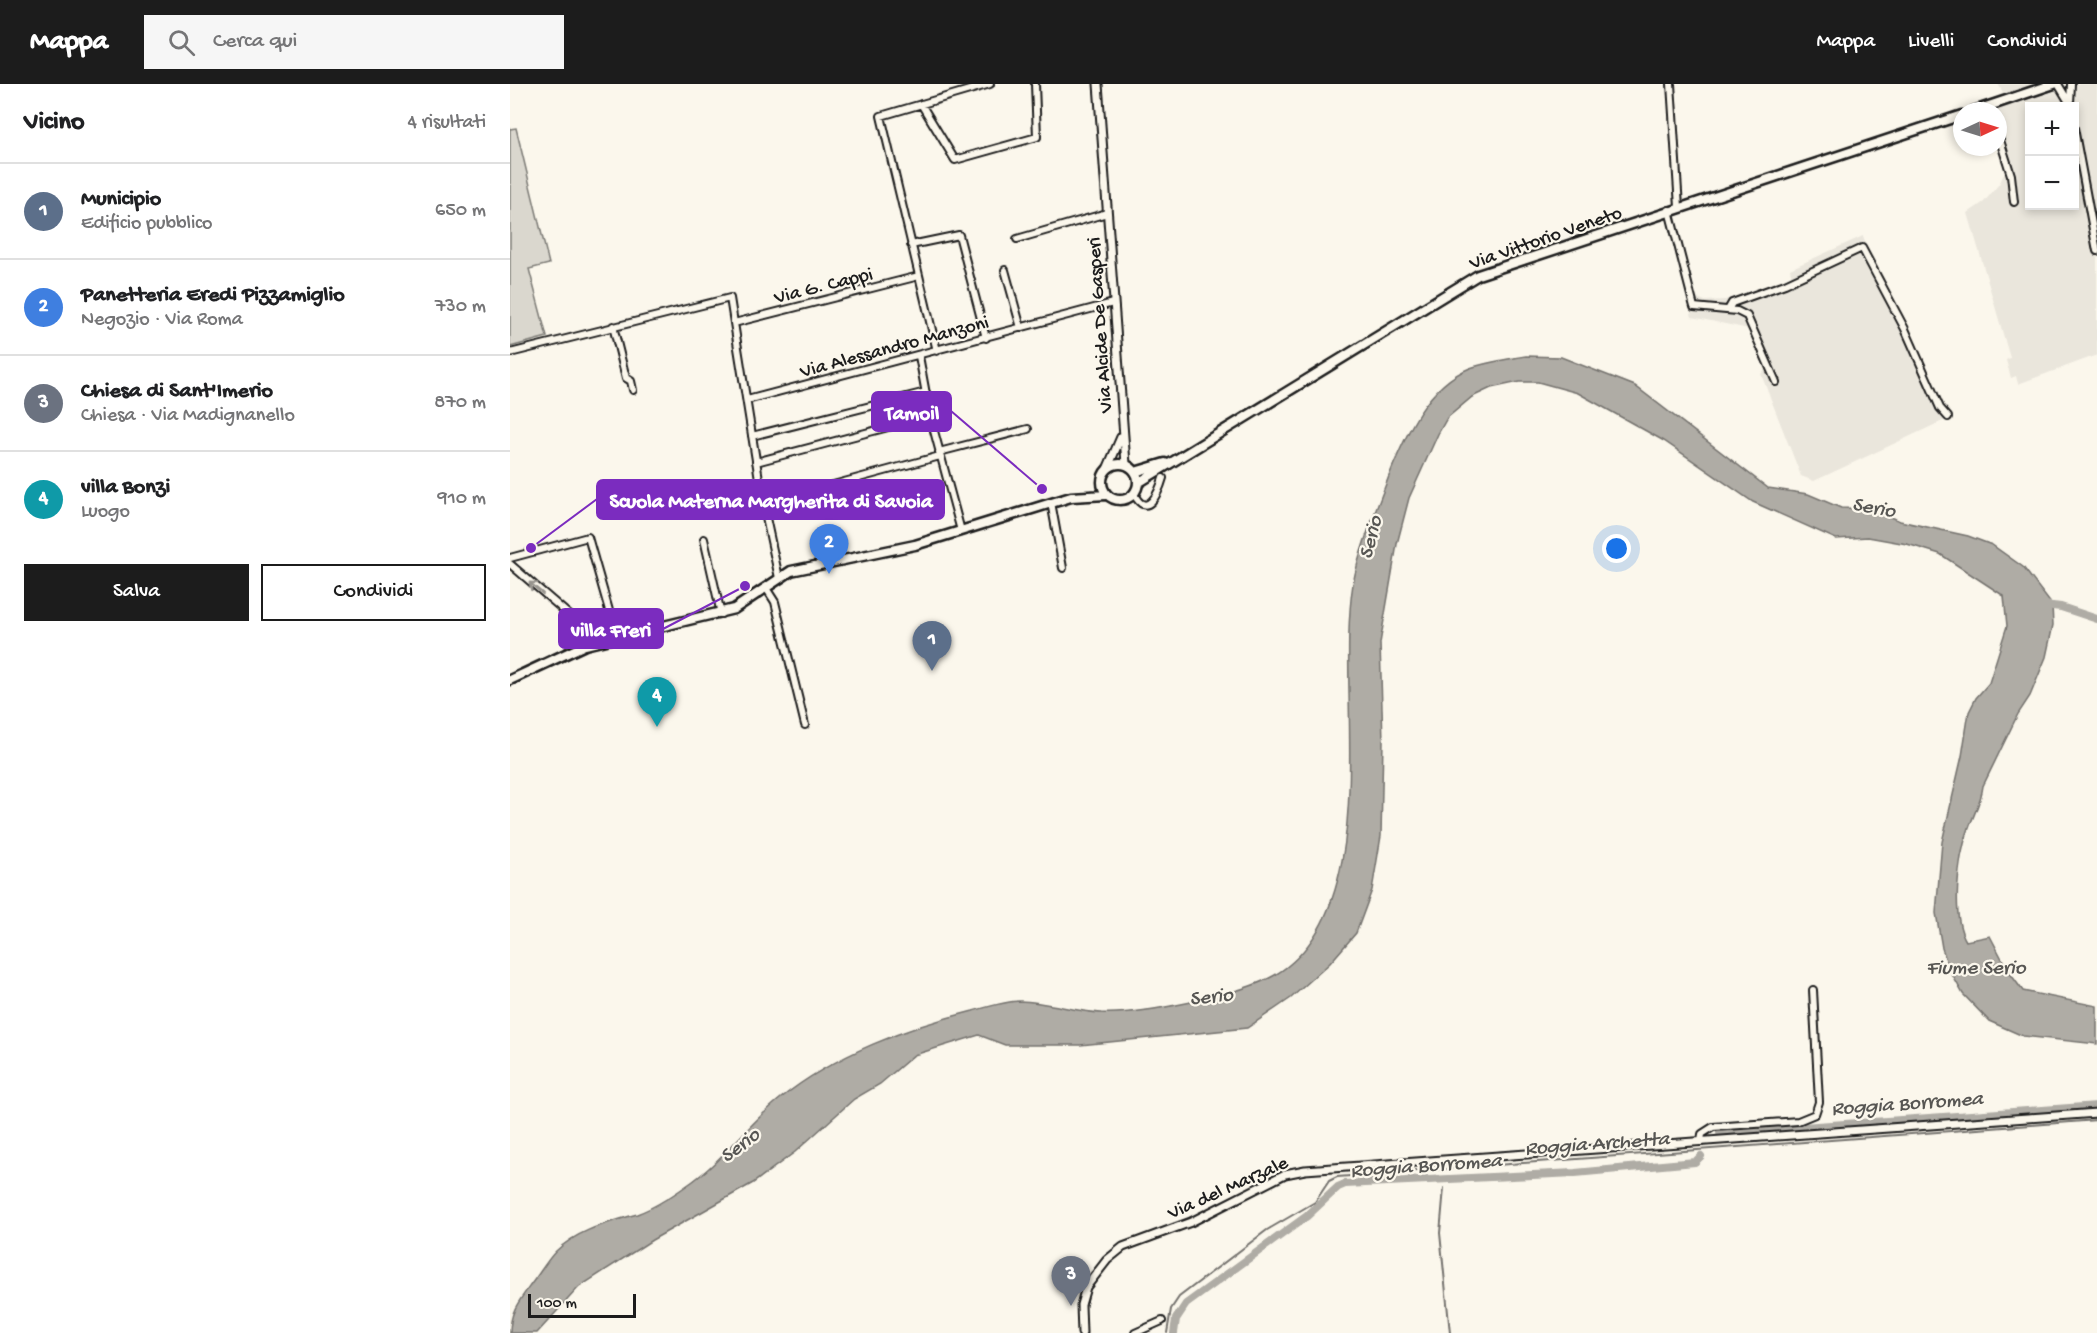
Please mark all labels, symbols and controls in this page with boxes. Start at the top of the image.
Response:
search box [144,15,564,69]
text: Mappa [30,26,108,59]
icon: search [165,26,198,59]
text: Cerca qui [213,29,297,55]
text: Mappa [1816,30,1875,55]
text: Livelli [1908,30,1954,55]
text: Condividi [1987,30,2067,55]
north arrow [1953,102,2007,156]
map controls [2025,102,2079,210]
button: + [2025,102,2079,156]
text: Vicino [24,108,84,139]
text: 4 risultati [407,112,486,135]
button: − [2025,156,2079,210]
text: Municipio [81,187,161,213]
text: 1 [39,200,48,223]
text: 650 m [435,200,486,223]
street label: Via Vittorio Veneto [1466,202,1625,277]
text: Edificio pubblico [81,213,212,236]
street label: Via Alcide De Gasperi [1084,236,1119,414]
street label: Via G. Cappi [771,264,876,311]
text: Panetteria Eredi Pizzamiglio [81,283,345,309]
text: 2 [39,296,48,319]
text: 730 m [435,296,486,319]
text: Negozio · Via Roma [81,309,243,332]
street label: Via Alessandro Manzoni [797,312,992,385]
text: Chiesa di Sant'Imerio [81,379,273,405]
text: 3 [38,392,49,415]
text: 870 m [434,392,486,415]
callout: Tamoil [872,392,951,431]
text: Tamoil [883,403,940,428]
text: Chiesa · Via Madignanello [81,405,295,428]
text: villa Bonzi [81,475,170,501]
callout: Scuola Materna Margherita di Savoia [597,480,944,519]
text: 4 [39,488,48,511]
text: 910 m [438,488,486,511]
text: Scuola Materna Margherita di Savoia [609,491,934,516]
water label: Serio [1850,493,1898,526]
text: Luogo [81,501,130,524]
water label: Serio [1355,513,1390,562]
pin: 2 [810,524,848,574]
your location [1602,534,1631,563]
button: Salva [24,564,249,621]
button: Condividi [261,564,486,621]
one-way arrow [528,581,543,595]
callout: villa Freri [559,609,663,648]
text: villa Freri [570,620,651,645]
pin: 1 [912,622,952,671]
pin: 4 [638,678,676,727]
water label: Fiume Serio [1926,957,2027,982]
water label: Serio [1188,984,1235,1013]
water label: Roggia Borromea [1831,1088,1985,1123]
water label: Serio [716,1123,767,1170]
water label: Roggia Archetta [1524,1128,1672,1163]
water label: Roggia Borromea [1350,1150,1504,1185]
street label: Via del Marzale [1164,1152,1293,1226]
pin: 3 [1052,1256,1090,1306]
scale bar [528,1291,636,1318]
text: 100 m [537,1295,577,1314]

